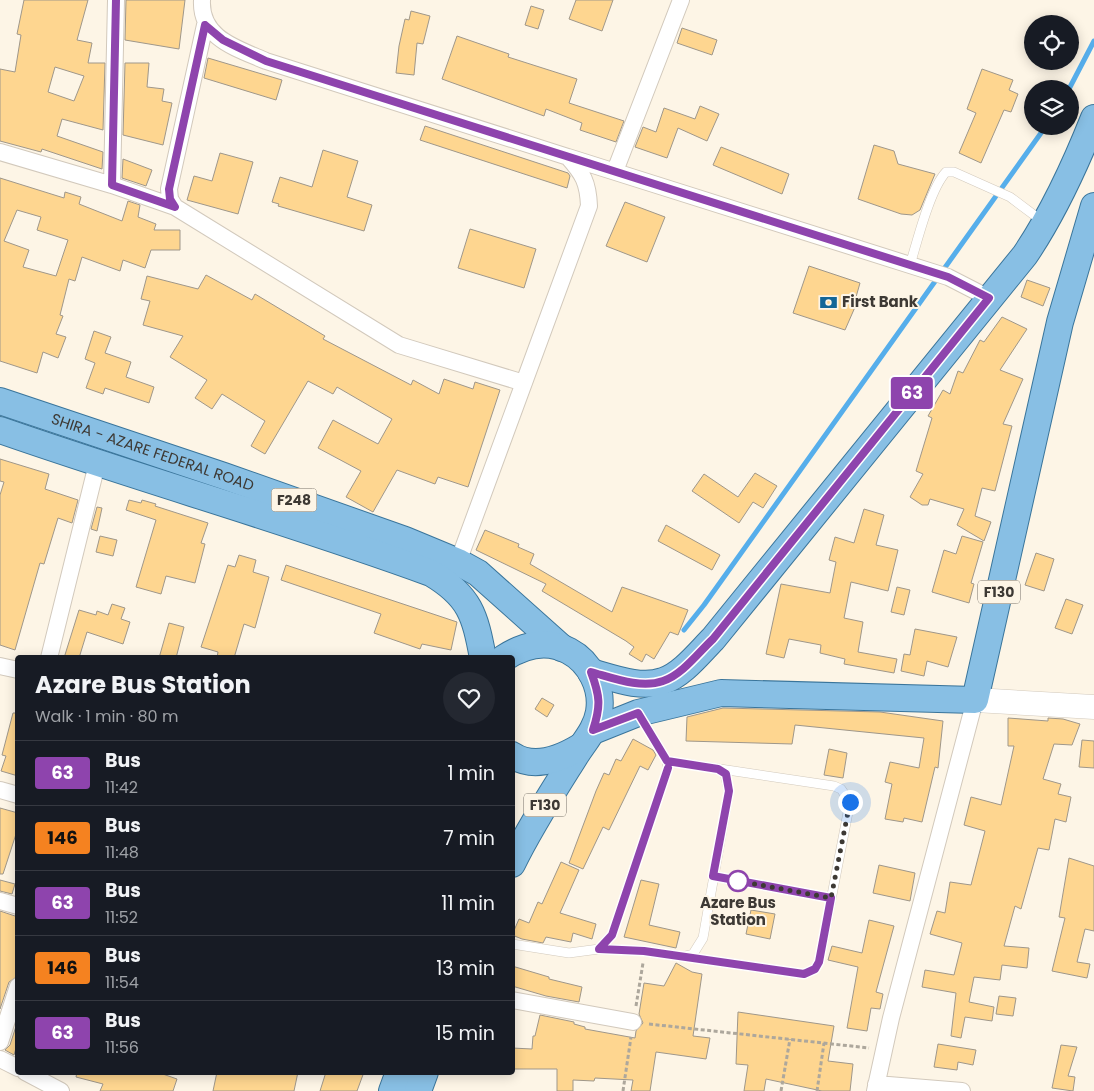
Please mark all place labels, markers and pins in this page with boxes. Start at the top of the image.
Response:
place label: First Bank [842,291,919,312]
bank icon: First Bank [818,292,838,312]
marker: Azare Bus Station [727,870,749,892]
place label: Azare Bus Station [700,892,776,930]

